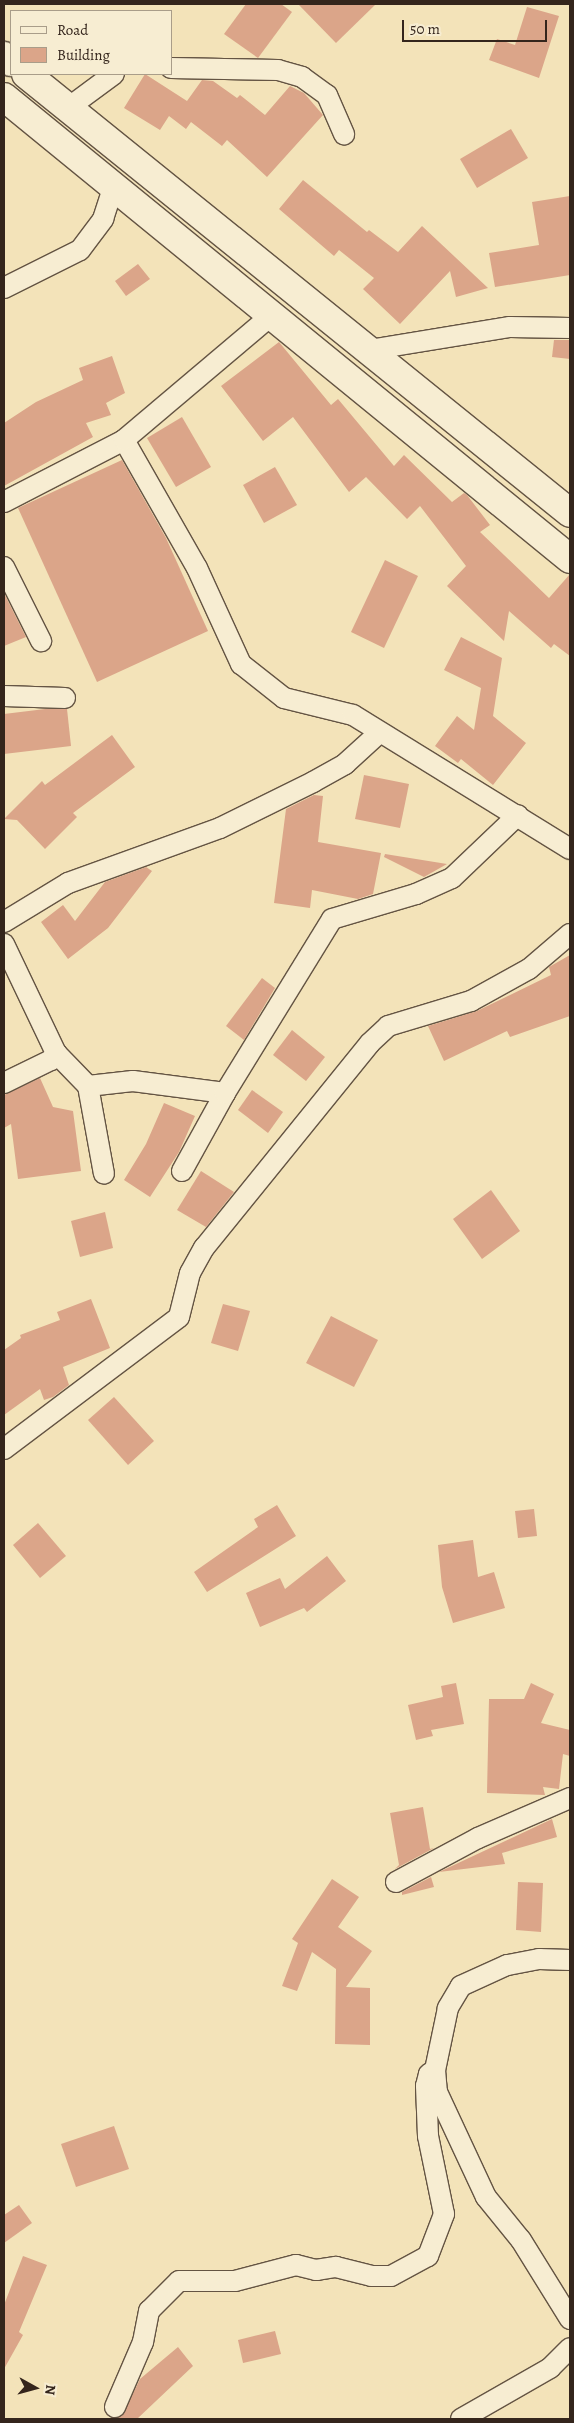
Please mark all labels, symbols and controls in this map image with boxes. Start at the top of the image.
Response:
legend [10,10,172,75]
scale bar [404,10,549,42]
text: 50 m [410,19,440,39]
text: Road [57,20,88,40]
text: Building [57,45,110,65]
north arrow [10,2363,60,2413]
text: N [40,2384,60,2396]

